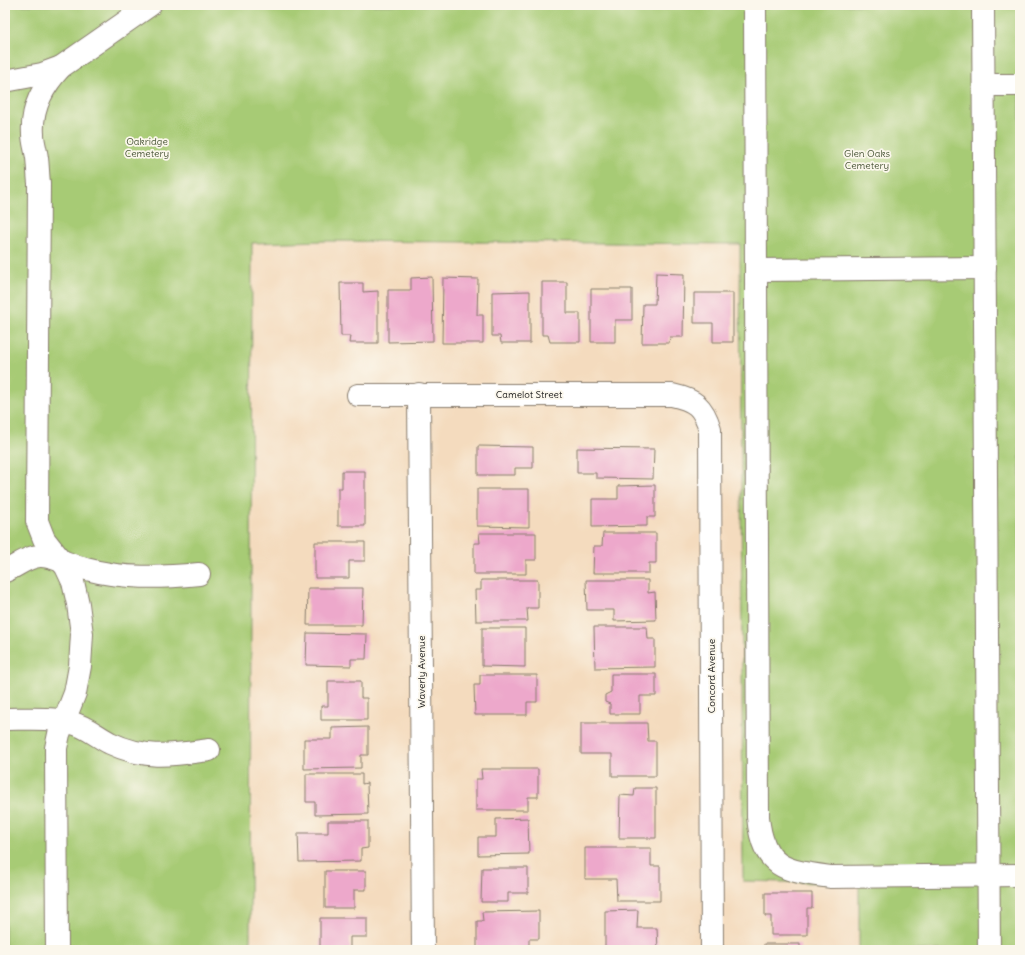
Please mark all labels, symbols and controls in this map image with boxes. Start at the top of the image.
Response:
park label: Oakridge Cemetery [125,135,169,160]
park label: Glen Oaks Cemetery [844,147,891,172]
street label: Camelot Street [496,388,563,401]
street label: Waverly Avenue [415,636,428,708]
street label: Concord Avenue [705,639,718,713]

